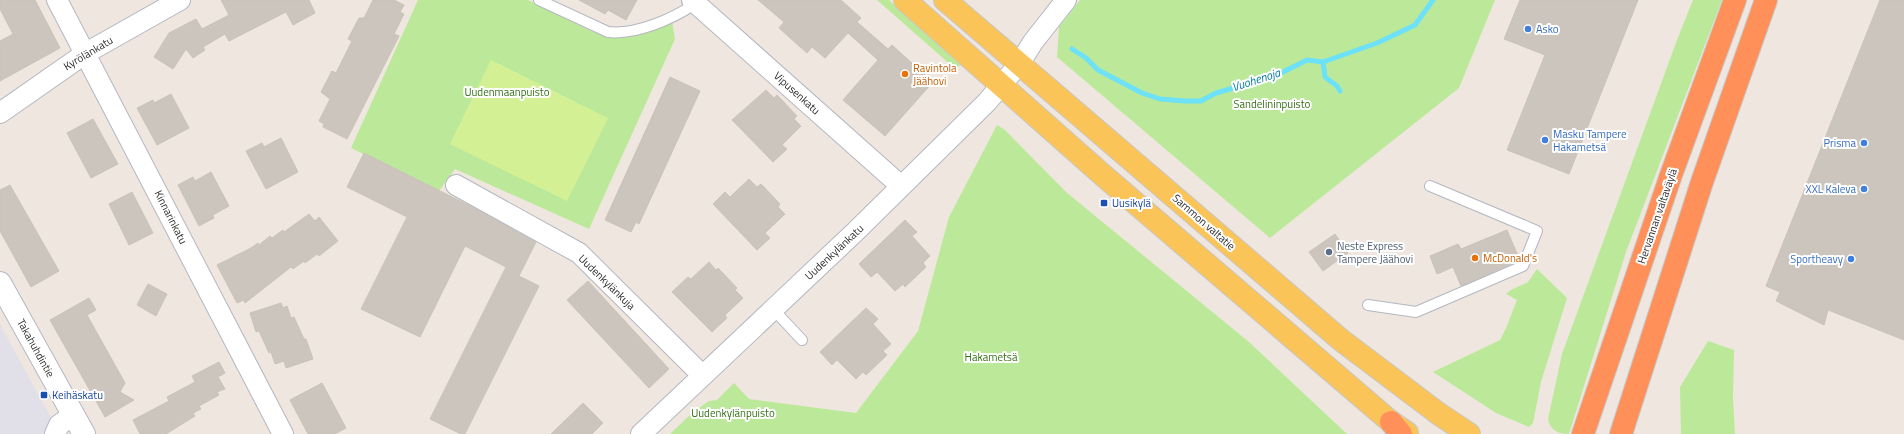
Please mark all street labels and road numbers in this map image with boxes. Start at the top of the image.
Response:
street label: Kyrölänkatu [60,32,116,74]
street label: Vipusenkatu [770,68,824,118]
street label: Hervannan valtaväylä [1633,166,1681,266]
street label: Kinnarinkatu [151,187,191,247]
street label: Sammon valtatie [1169,190,1239,254]
street label: Uudenkylänkatu [801,220,867,283]
street label: Uudenkylänkuja [575,251,639,314]
street label: Takahuhdintie [13,316,59,381]

